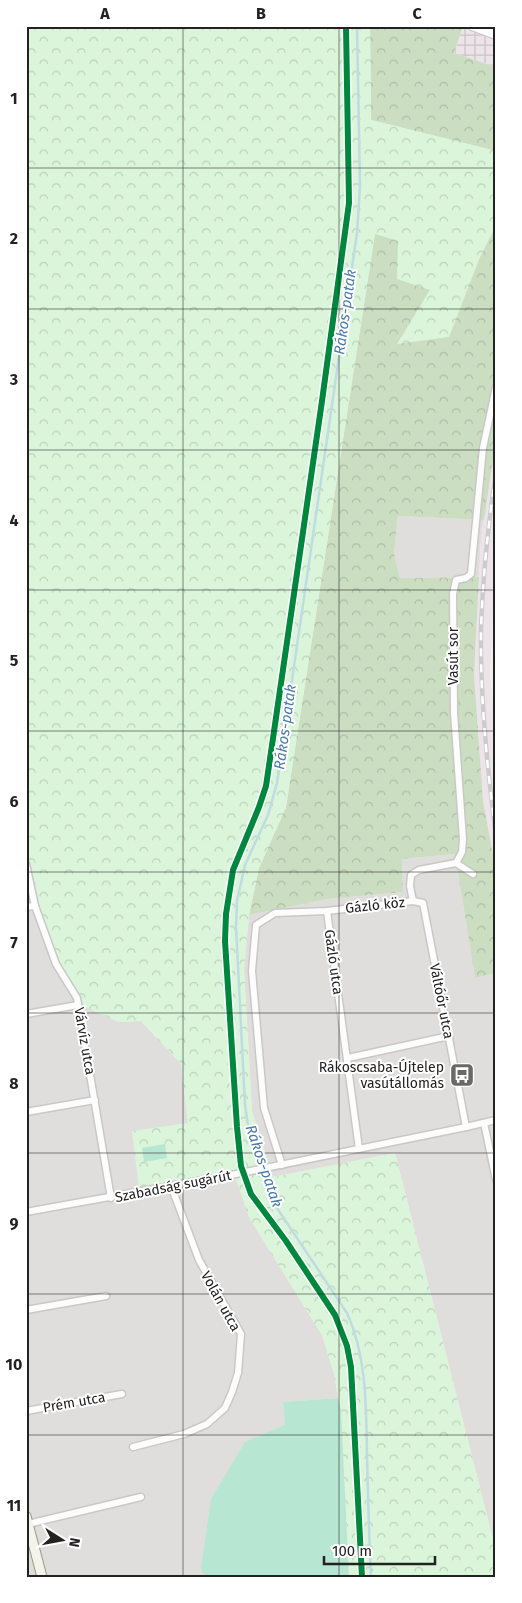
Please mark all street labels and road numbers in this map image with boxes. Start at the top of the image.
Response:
street label: Vasút sor [445,626,462,685]
street label: Gázló köz [344,894,406,917]
street label: Gázló utca [321,928,346,996]
street label: Váltóőr utca [426,962,457,1040]
street label: Várvíz utca [70,1006,99,1076]
street label: Szabadság sugárút [114,1167,234,1206]
street label: Volán utca [197,1268,244,1334]
street label: Prém utca [41,1389,107,1416]

